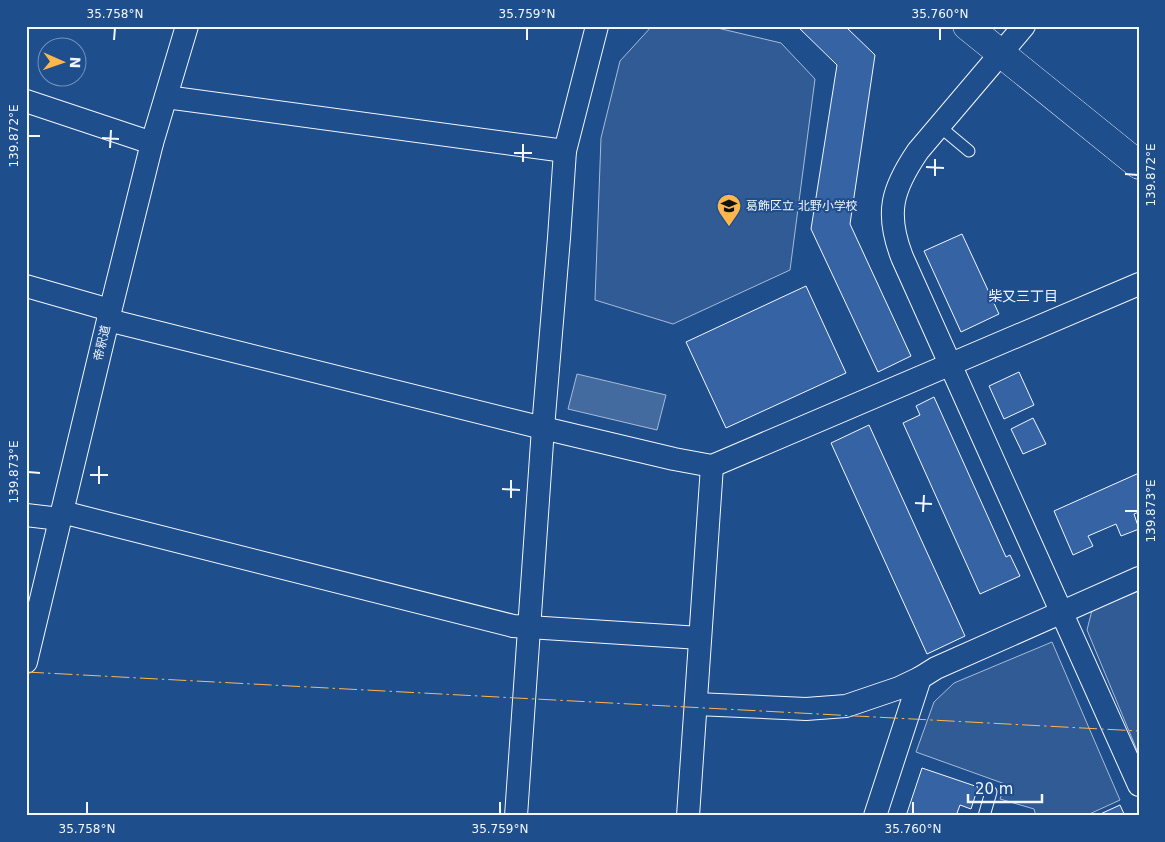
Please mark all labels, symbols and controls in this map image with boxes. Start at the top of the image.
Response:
text: 35.758°N [87,7,143,21]
text: 35.759°N [499,7,555,21]
text: 35.760°N [912,7,968,21]
north arrow [38,38,88,88]
text: N [67,56,83,69]
text: 139.872°E [7,104,21,168]
text: 139.872°E [1144,143,1158,207]
school or university icon: 葛飾区立 北野小学校 [716,193,742,227]
place label: 葛飾区立 北野小学校 [746,199,858,213]
district label: 柴又三丁目 [988,288,1058,304]
street label: 帝釈道 [91,324,113,362]
text: 139.873°E [7,440,21,504]
text: 139.873°E [1144,479,1158,543]
scale bar [968,772,1041,804]
text: 20 m [975,780,1013,798]
text: 35.758°N [59,822,115,836]
text: 35.759°N [472,822,528,836]
text: 35.760°N [885,822,941,836]

